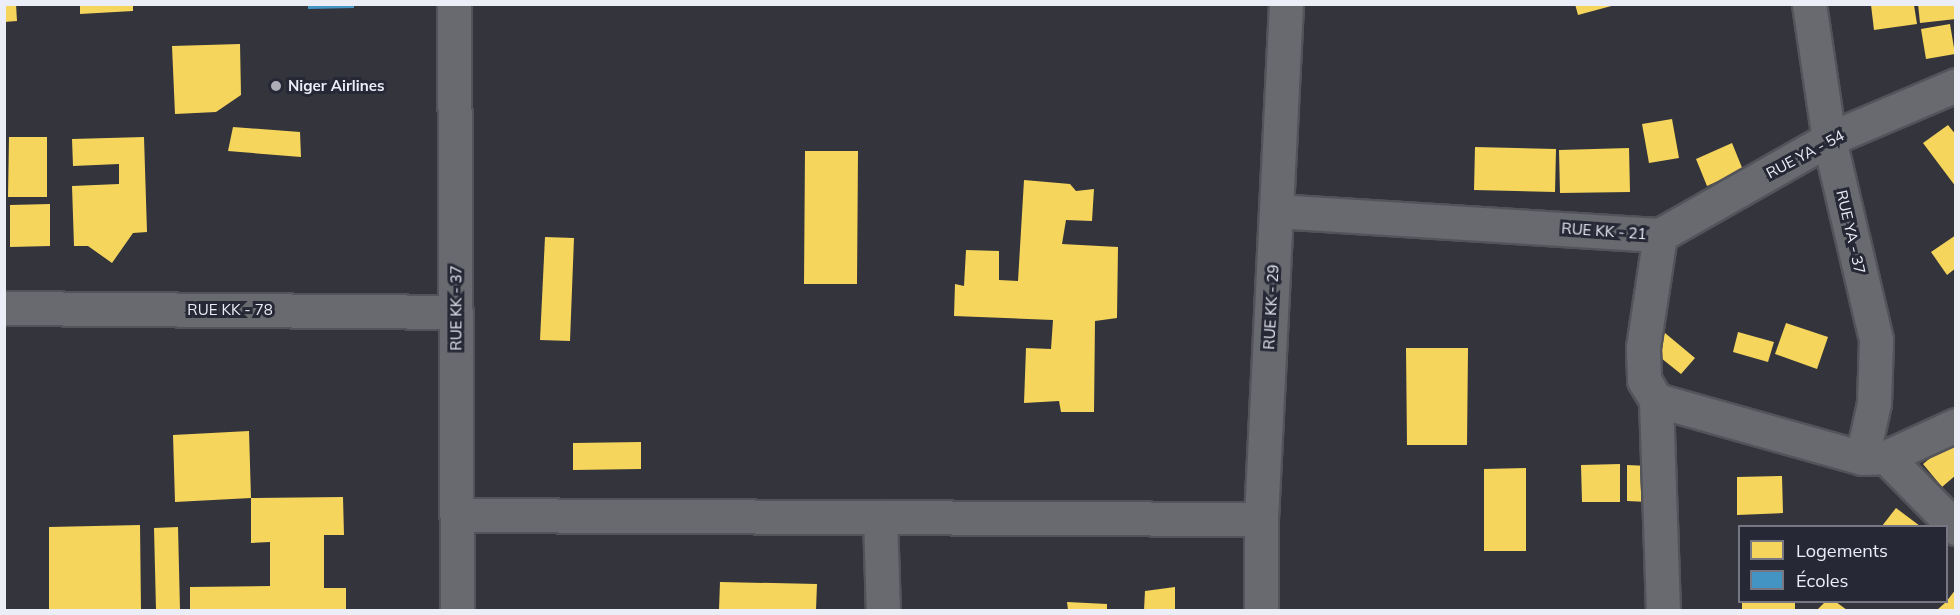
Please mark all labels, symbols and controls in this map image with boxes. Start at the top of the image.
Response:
place label: Niger Airlines [288,77,384,95]
marker: Niger Airlines [269,79,283,93]
street label: RUE YA - 54 [1763,126,1847,182]
street label: RUE YA - 37 [1833,188,1869,276]
street label: RUE KK - 21 [1561,219,1647,243]
street label: RUE KK - 29 [1260,264,1282,350]
street label: RUE KK - 37 [447,265,465,351]
street label: RUE KK - 78 [187,301,273,319]
legend [1738,525,1948,603]
text: Logements [1796,539,1888,562]
text: Écoles [1796,569,1849,592]

